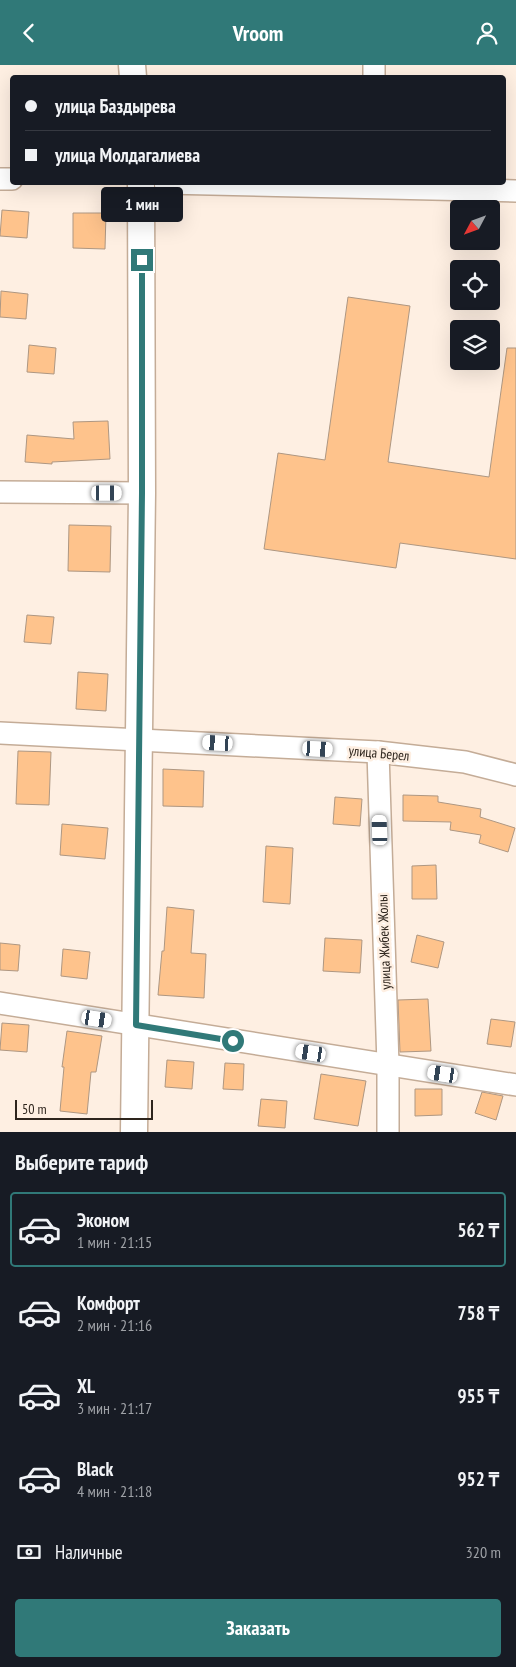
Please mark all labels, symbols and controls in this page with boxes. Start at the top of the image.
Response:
icon: back [15,19,43,47]
text: Vroom [233,19,283,47]
icon: person [473,19,501,47]
text: улица Баздырева [55,94,176,118]
text: улица Молдагалиева [55,143,200,167]
callout: 1 мин [101,187,183,223]
text: 1 мин [125,194,159,214]
north arrow [450,200,500,250]
map controls [450,200,500,370]
route end [131,249,153,271]
button: locate [450,260,500,310]
button: layers [450,320,500,370]
car [92,486,122,501]
car [202,735,233,751]
car [302,741,333,757]
street label: улица Берел [348,741,410,765]
car [371,815,388,845]
street label: улица Жибек Жолы [373,894,395,990]
car [81,1009,112,1029]
route start [222,1030,244,1052]
car [295,1043,326,1063]
car [427,1064,458,1084]
scale bar [15,1097,152,1120]
text: 50 m [22,1100,47,1118]
text: Выберите тариф [15,1148,148,1176]
icon: car [17,1207,62,1252]
text: Эконом [77,1208,130,1232]
text: 562 ₸ [457,1218,499,1242]
text: 1 мин · 21:15 [77,1232,152,1252]
icon: car [17,1290,62,1335]
text: Комфорт [77,1291,140,1315]
text: 758 ₸ [457,1301,499,1325]
text: 2 мин · 21:16 [77,1315,152,1335]
icon: car [17,1373,62,1418]
text: XL [77,1374,95,1398]
text: 955 ₸ [457,1384,499,1408]
text: 3 мин · 21:17 [77,1398,152,1418]
icon: car [17,1456,62,1501]
text: Black [77,1457,113,1481]
text: 952 ₸ [457,1467,499,1491]
text: 4 мин · 21:18 [77,1481,152,1501]
icon: cash [15,1538,43,1566]
text: Наличные [55,1540,123,1564]
text: 320 m [466,1542,501,1562]
button: Заказать [15,1599,501,1657]

